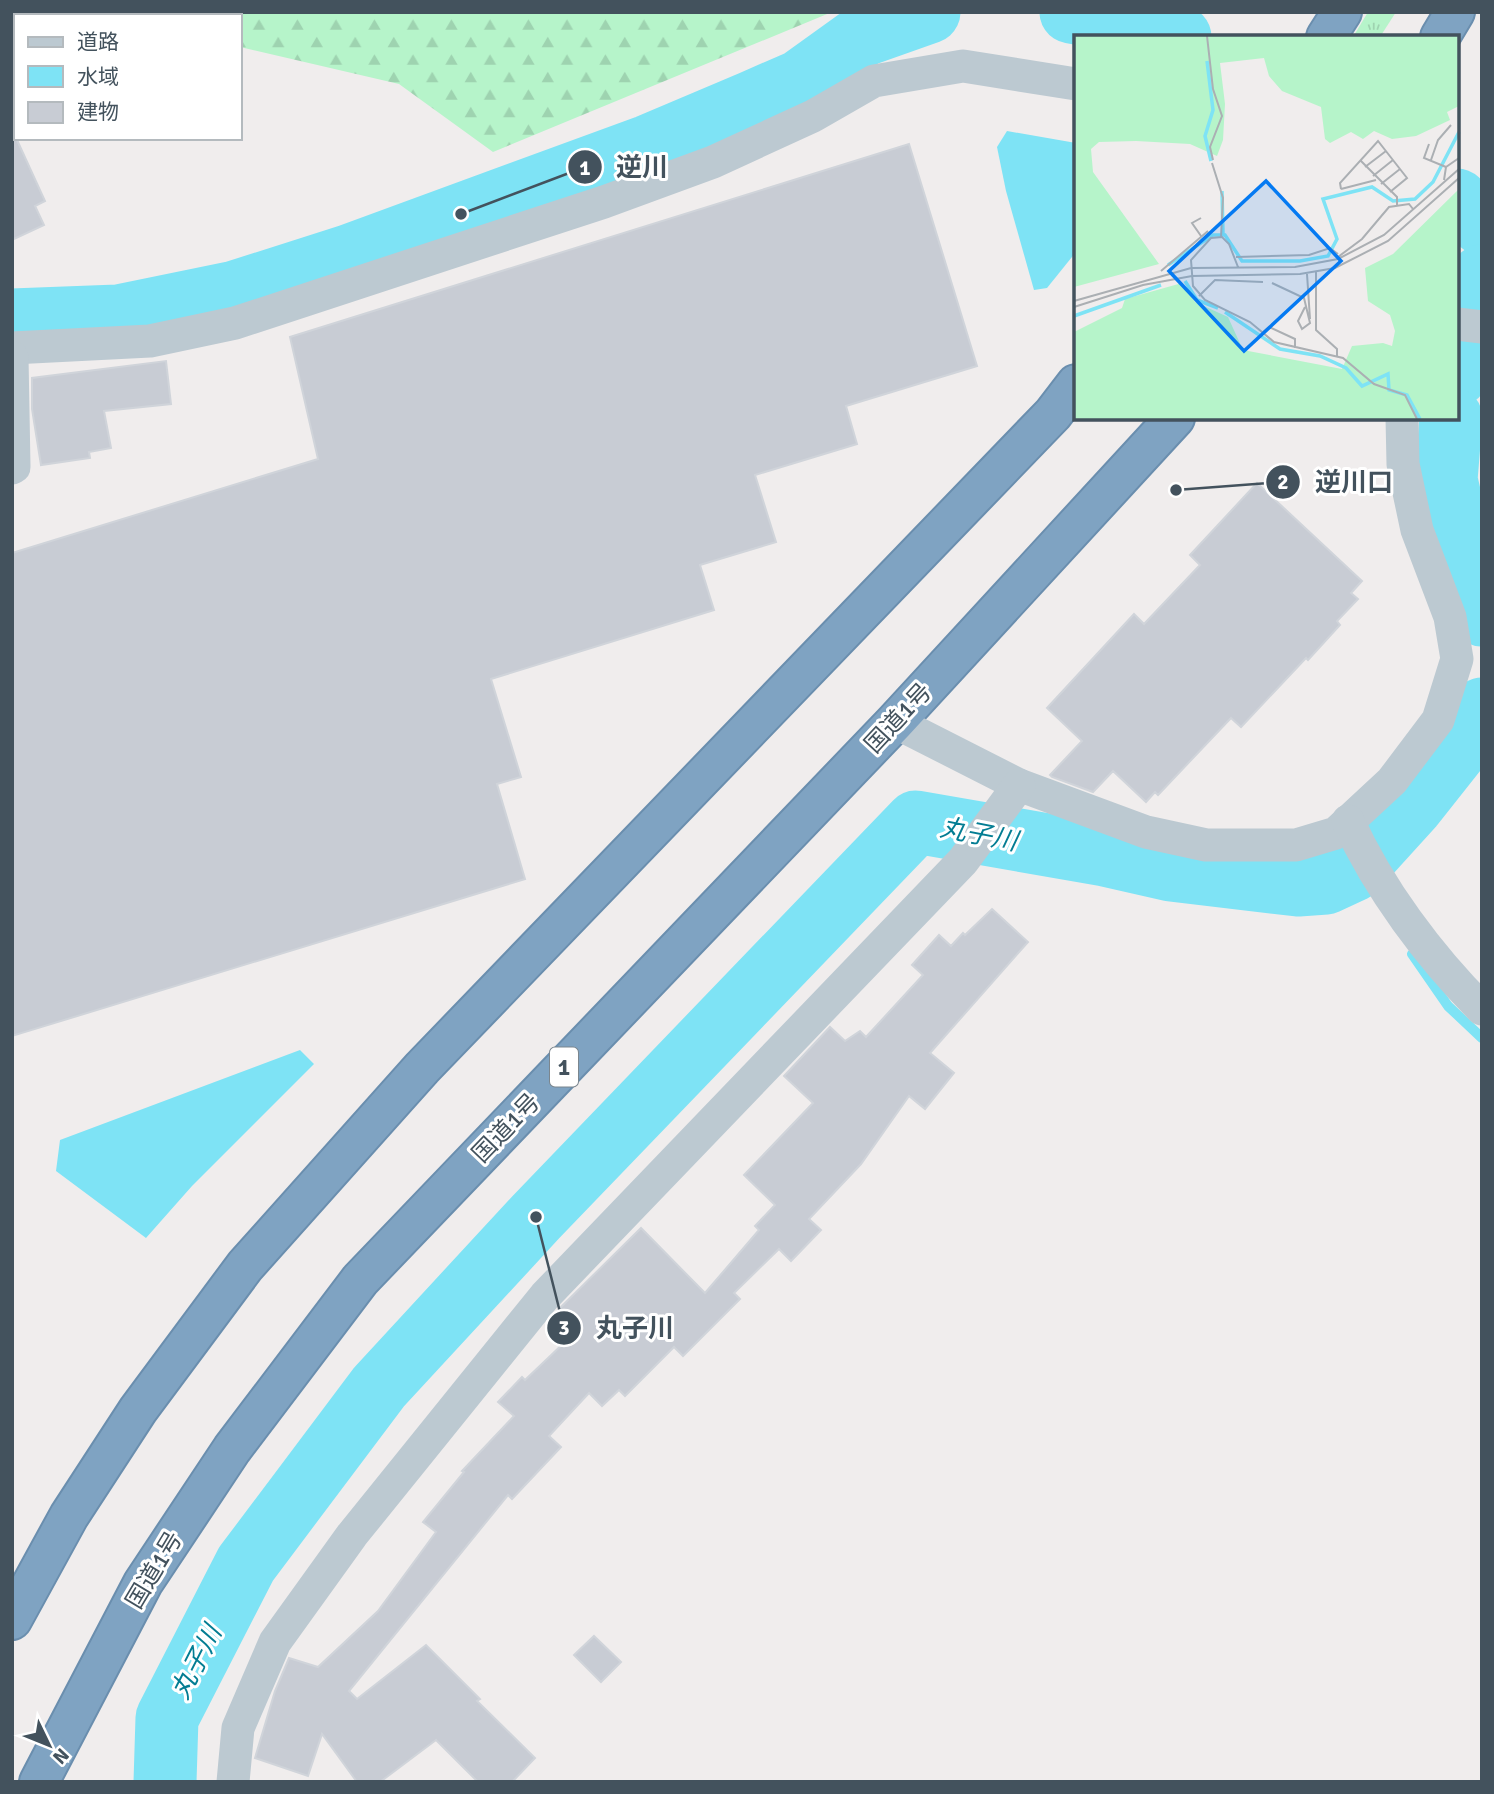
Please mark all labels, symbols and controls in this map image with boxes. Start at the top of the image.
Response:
legend [14,14,242,140]
text: 道路 [77,29,119,55]
inset map [1074,35,1459,420]
text: 水域 [77,64,119,90]
text: 建物 [77,99,119,125]
callout: 逆川 [567,144,682,191]
text: 逆川 [616,152,668,184]
text: 1 [579,155,591,181]
callout: 逆川口 [1266,458,1407,505]
text: 逆川口 [1315,467,1393,499]
text: 2 [1277,469,1289,495]
street label: 国道1号 [858,677,938,759]
water label: 丸子川 [937,812,1023,859]
road number: 1 [550,1048,578,1086]
street label: 国道1号 [466,1087,546,1169]
callout: 丸子川 [547,1304,688,1351]
text: 丸子川 [596,1313,674,1345]
text: 3 [558,1315,570,1341]
street label: 国道1号 [119,1526,189,1614]
water label: 丸子川 [165,1618,230,1704]
north arrow [14,1710,84,1780]
text: N [47,1743,74,1769]

